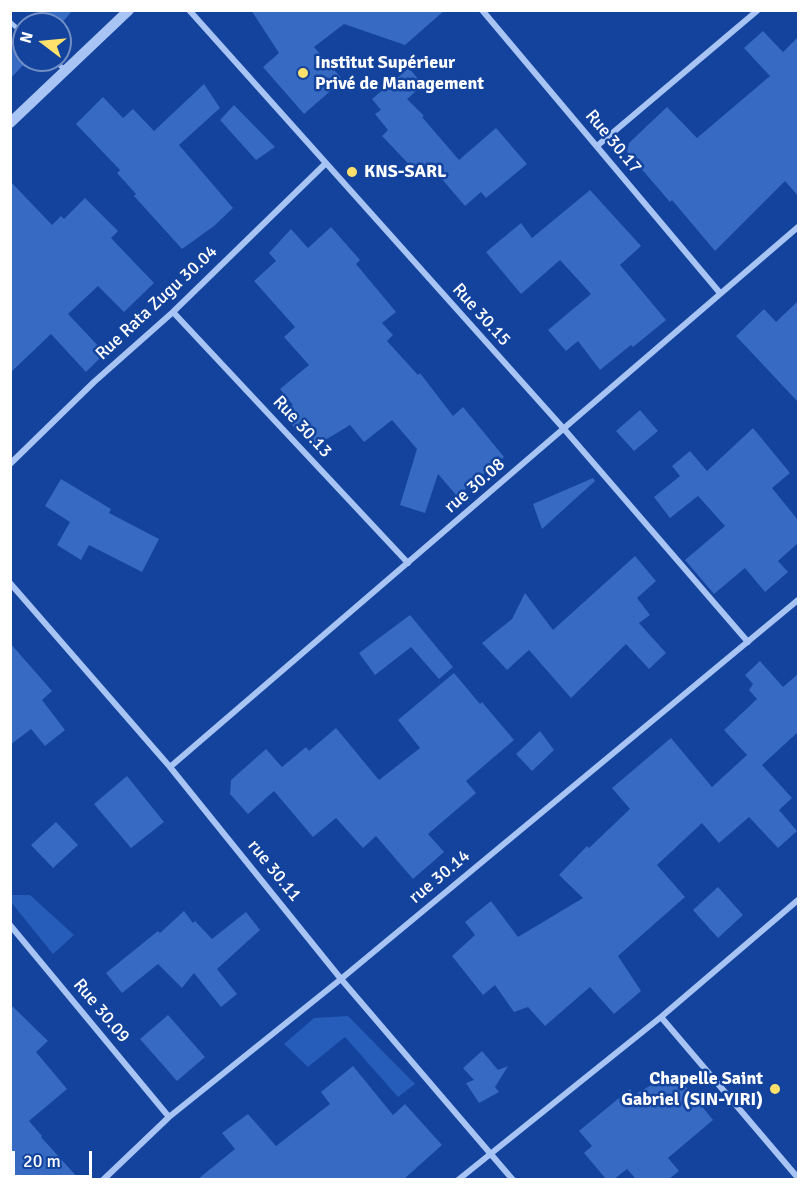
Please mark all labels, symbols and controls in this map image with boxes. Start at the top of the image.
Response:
north arrow [12,12,72,72]
text: N [15,29,38,46]
place label: Institut Supérieur Privé de Management [315,52,484,94]
marker: Institut Supérieur Privé de Management [296,66,310,80]
street label: Rue 30.17 [580,106,646,178]
place label: KNS-SARL [364,161,446,183]
marker: KNS-SARL [345,165,359,179]
street label: Rue Rata Zugu 30.04 [92,241,222,365]
street label: Rue 30.15 [447,279,515,351]
street label: Rue 30.13 [268,392,336,462]
street label: rue 30.08 [440,454,510,518]
street label: rue 30.11 [243,836,305,906]
street label: rue 30.14 [405,845,475,909]
street label: Rue 30.09 [68,975,134,1047]
place label: Chapelle Saint Gabriel (SIN-YIRI) [621,1068,763,1110]
marker: Chapelle Saint Gabriel (SIN-YIRI) [768,1082,782,1096]
scale bar [15,1139,94,1177]
text: 20 m [23,1150,61,1172]

